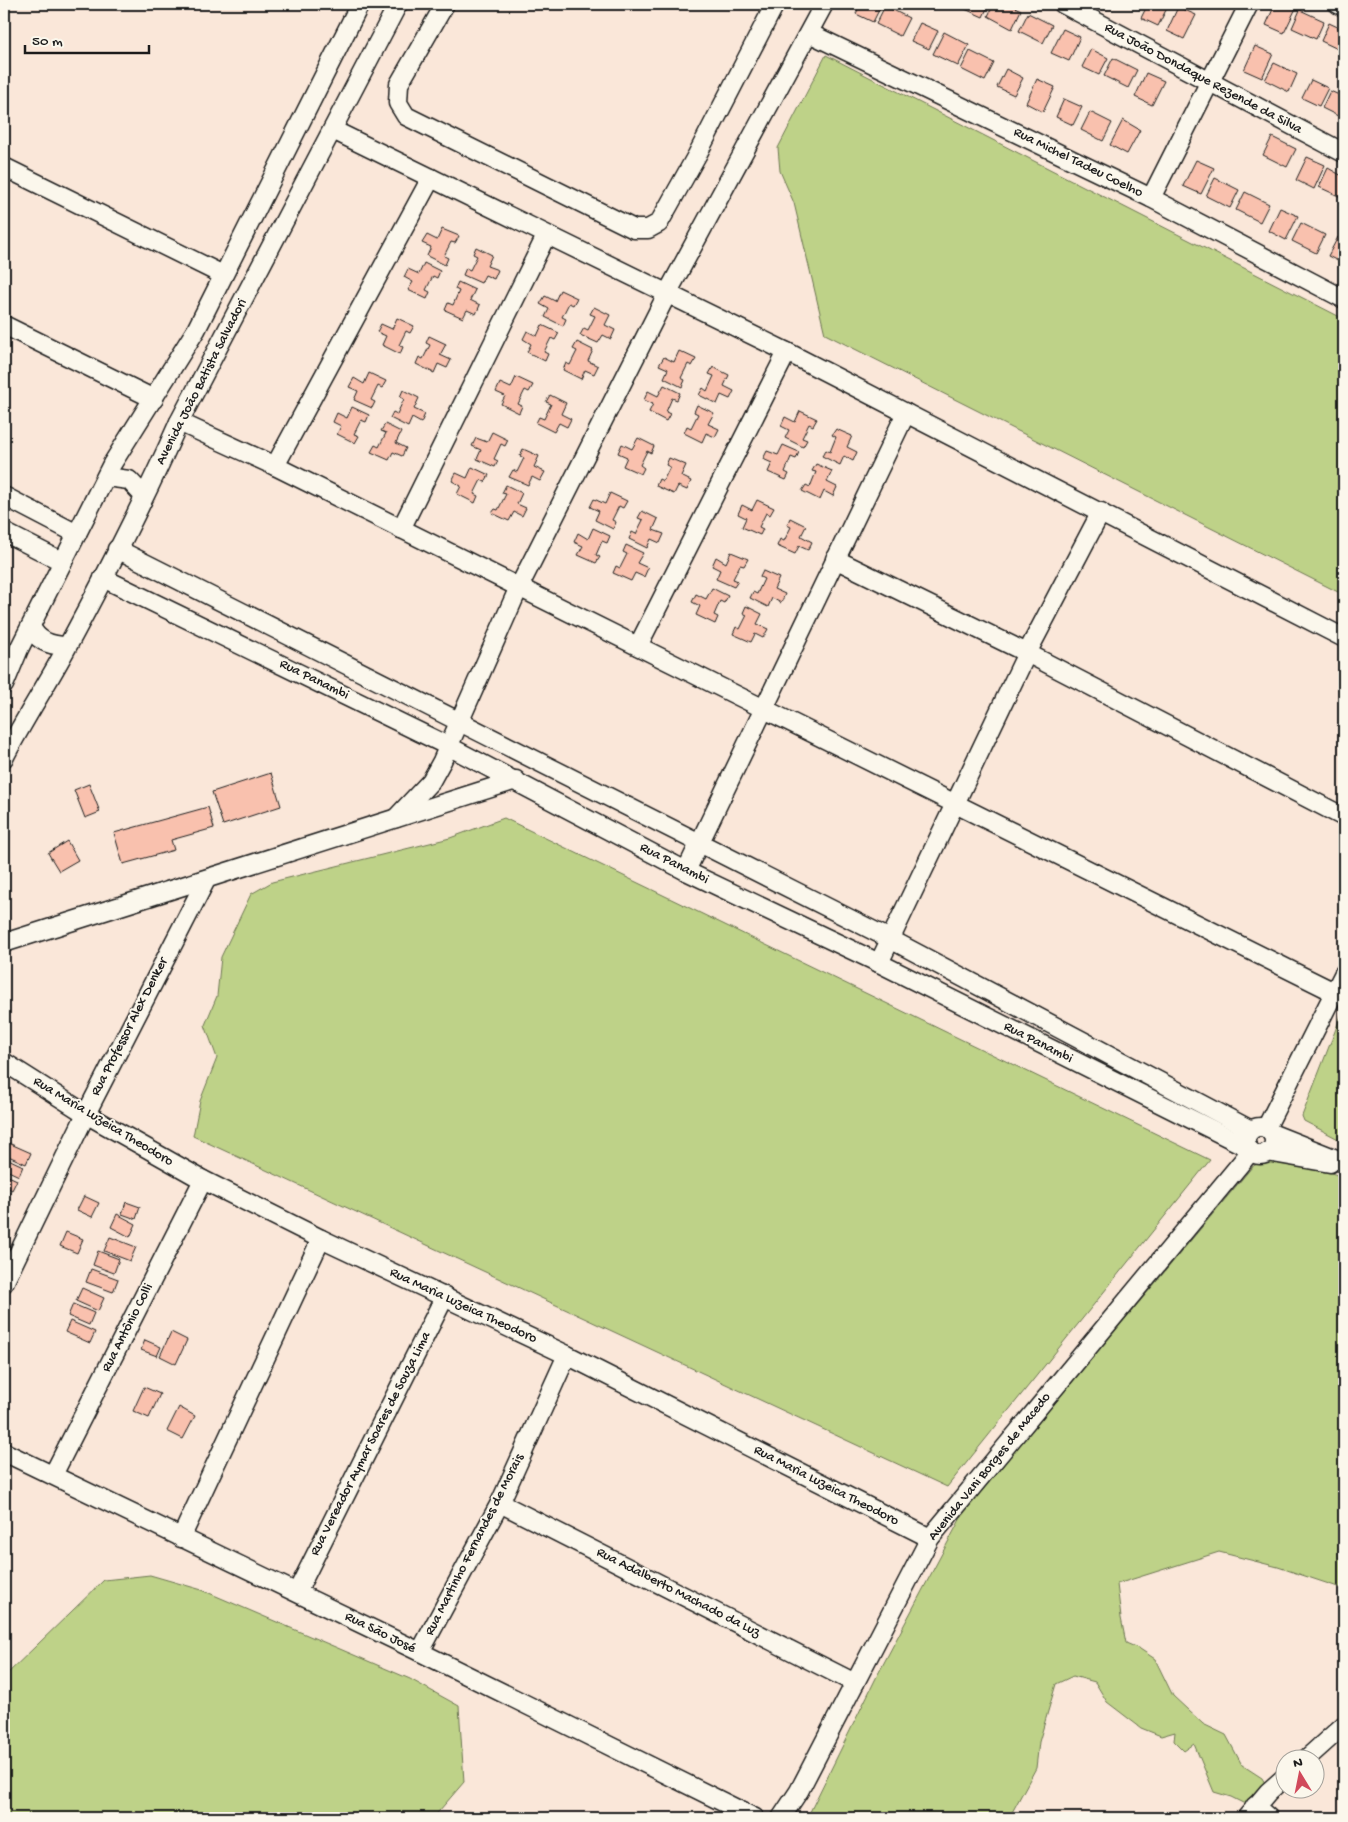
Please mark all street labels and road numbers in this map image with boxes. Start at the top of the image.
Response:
street label: Rua João Dondaque Rezende da Silva [1101,19,1306,139]
street label: Rua Michel Tadeu Coelho [1010,124,1146,202]
street label: Avenida João Batista Salvadori [153,296,251,468]
street label: Rua Panambi [276,656,352,704]
street label: Rua Panambi [637,839,711,889]
street label: Rua Professor Alex Denker [88,954,173,1099]
street label: Rua Panambi [1001,1018,1075,1068]
street label: Rua Maria Luzeica Theodoro [30,1073,176,1171]
street label: Rua Maria Luzeica Theodoro [387,1264,539,1348]
street label: Rua Antônio Colli [98,1281,158,1375]
street label: Rua Vereador Aymar Soares de Souza Lima [307,1328,436,1559]
street label: Avenida Vani Borges de Macedo [925,1389,1055,1545]
street label: Rua Maria Luzeica Theodoro [751,1442,901,1530]
street label: Rua Martinho Fernandes de Morais [422,1450,529,1639]
street label: Rua Adalberto Machado da Luz [593,1544,764,1642]
street label: Rua São José [342,1609,419,1658]

